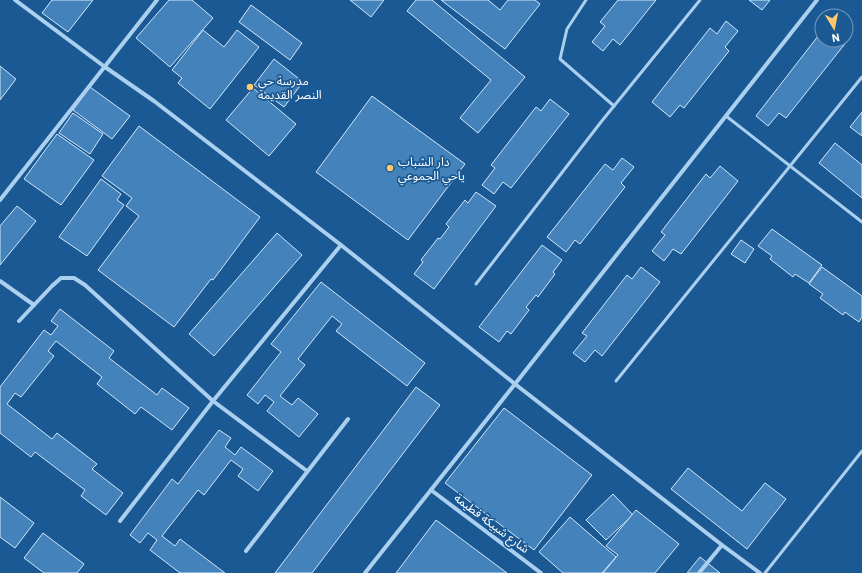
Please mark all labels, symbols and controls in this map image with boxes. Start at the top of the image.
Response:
north arrow [814,8,854,48]
text: N [831,30,841,45]
place label: مدرسة حي النصر القديمة [258,73,322,102]
marker: مدرسة حي النصر القديمة [245,82,255,92]
place label: دار الشباب ياحي الجموعي [398,154,465,185]
marker: دار الشباب ياحي الجموعي [385,163,395,173]
street label: شارع شبيكة فطيمة [450,490,532,558]

